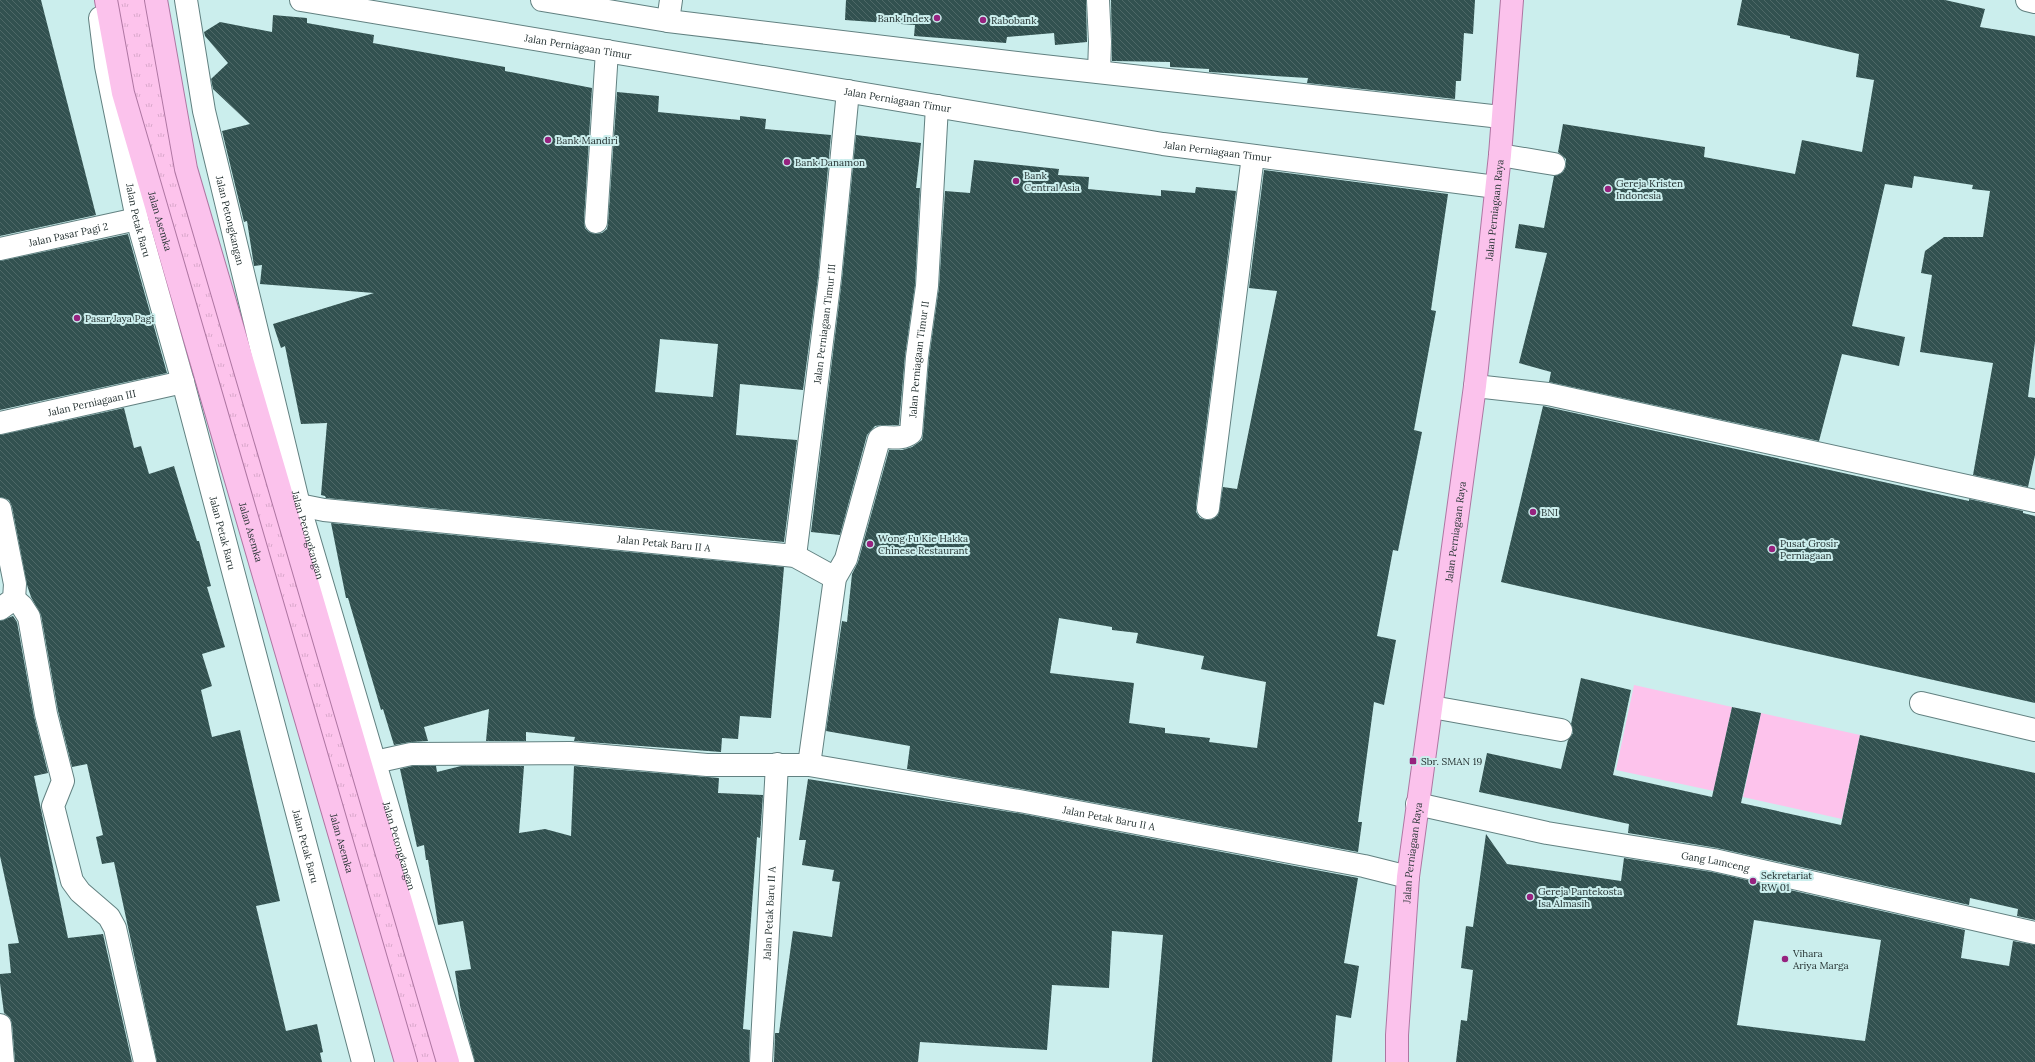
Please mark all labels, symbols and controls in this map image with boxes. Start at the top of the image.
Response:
place label: Bank Index [878,12,930,25]
marker: Bank Index [932,13,942,23]
place label: Rabobank [991,14,1037,27]
marker: Rabobank [978,15,988,25]
street label: Jalan Perniagaan Timur [523,31,633,62]
street label: Jalan Perniagaan Timur [842,84,953,115]
place label: Bank Mandiri [556,134,618,147]
marker: Bank Mandiri [543,135,553,145]
street label: Jalan Perniagaan Timur [1162,138,1273,165]
place label: Bank Danamon [795,156,865,169]
marker: Bank Danamon [782,157,792,167]
street label: Jalan Perniagaan Raya [1482,159,1506,262]
place label: Bank Central Asia [1024,169,1080,194]
street label: Jalan Petongkangan [213,173,247,267]
marker: Bank Central Asia [1011,176,1021,186]
place label: Gereja Kristen Indonesia [1616,177,1683,202]
street label: Jalan Petak Baru [123,181,154,259]
marker: Gereja Kristen Indonesia [1603,184,1613,194]
street label: Jalan Asemka [145,189,175,252]
street label: Jalan Pasar Pagi 2 [26,219,109,249]
street label: Jalan Perniagaan Timur III [810,263,838,386]
street label: Jalan Perniagaan Timur II [906,300,931,419]
place label: Pasar Jaya Pagi [85,312,155,325]
marker: Pasar Jaya Pagi [72,313,82,323]
street label: Jalan Perniagaan III [45,386,137,419]
street label: Jalan Perniagaan Raya [1442,480,1468,584]
street label: Jalan Petongkangan [289,488,327,581]
street label: Jalan Petak Baru [207,494,239,571]
street label: Jalan Asemka [236,500,266,563]
place label: BNI [1541,506,1558,519]
marker: BNI [1528,507,1538,517]
street label: Jalan Petak Baru II A [616,532,712,554]
place label: Wong Fu Kie Hakka Chinese Restaurant [878,532,969,557]
place label: Pusat Grosir Perniagaan [1780,537,1838,562]
marker: Wong Fu Kie Hakka Chinese Restaurant [865,539,875,549]
marker: Pusat Grosir Perniagaan [1767,544,1777,554]
place label: Sbr. SMAN 19 [1421,755,1482,768]
marker: Sbr. SMAN 19 [1408,756,1418,766]
street label: Jalan Petongkangan [380,799,419,892]
street label: Jalan Perniagaan Raya [1400,801,1425,905]
street label: Jalan Petak Baru II A [1061,803,1157,833]
street label: Jalan Petak Baru [290,807,322,884]
street label: Jalan Asemka [327,811,357,874]
street label: Gang Lamceng [1680,848,1751,875]
street label: Jalan Petak Baru II A [760,865,778,961]
place label: Sekretariat RW 01 [1761,869,1812,894]
marker: Sekretariat RW 01 [1748,876,1758,886]
place label: Gereja Pantekosta Isa Almasih [1538,885,1622,910]
marker: Gereja Pantekosta Isa Almasih [1525,892,1535,902]
place label: Vihara Ariya Marga [1792,947,1849,972]
marker: Vihara Ariya Marga [1780,954,1790,964]

